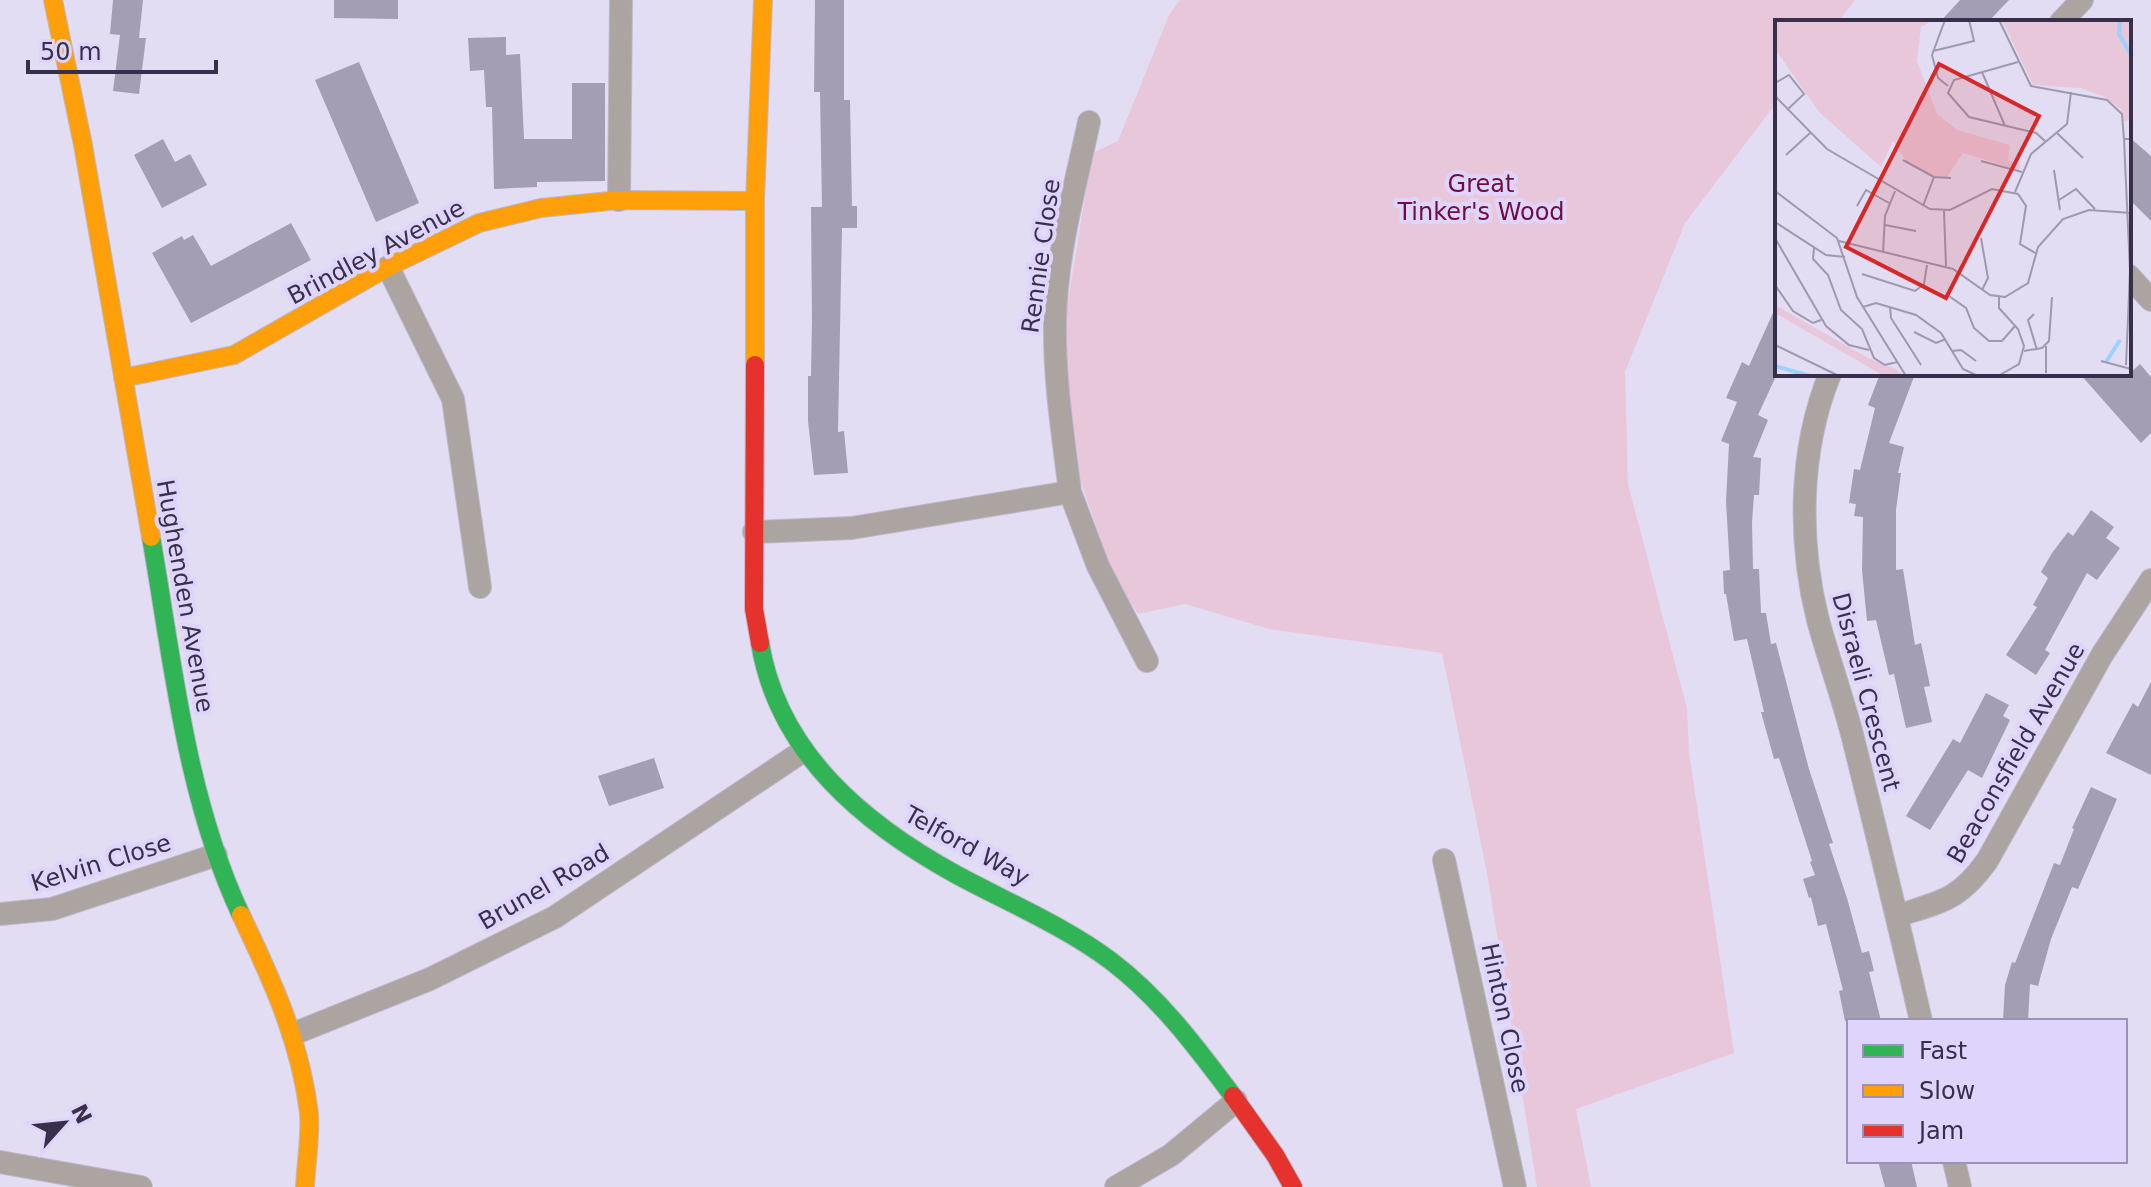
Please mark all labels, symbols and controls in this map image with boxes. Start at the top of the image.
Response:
inset map [1775,20,2131,376]
scale bar [28,24,216,74]
text: 50 m [40,38,102,66]
park label: Great Tinker's Wood [1396,170,1565,226]
street label: Rennie Close [1016,177,1066,335]
street label: Brindley Avenue [283,194,469,310]
street label: Hughenden Avenue [151,478,219,714]
street label: Disraeli Crescent [1826,590,1906,794]
street label: Beaconsfield Avenue [1941,638,2091,868]
street label: Telford Way [899,800,1034,892]
street label: Kelvin Close [28,828,174,898]
street label: Brunel Road [474,838,614,936]
street label: Hinton Close [1475,941,1535,1095]
legend [1847,1019,2127,1163]
text: Fast [1919,1037,1967,1065]
text: Slow [1919,1077,1975,1105]
north arrow [24,1083,104,1163]
text: N [66,1100,97,1128]
text: Jam [1917,1117,1964,1145]

